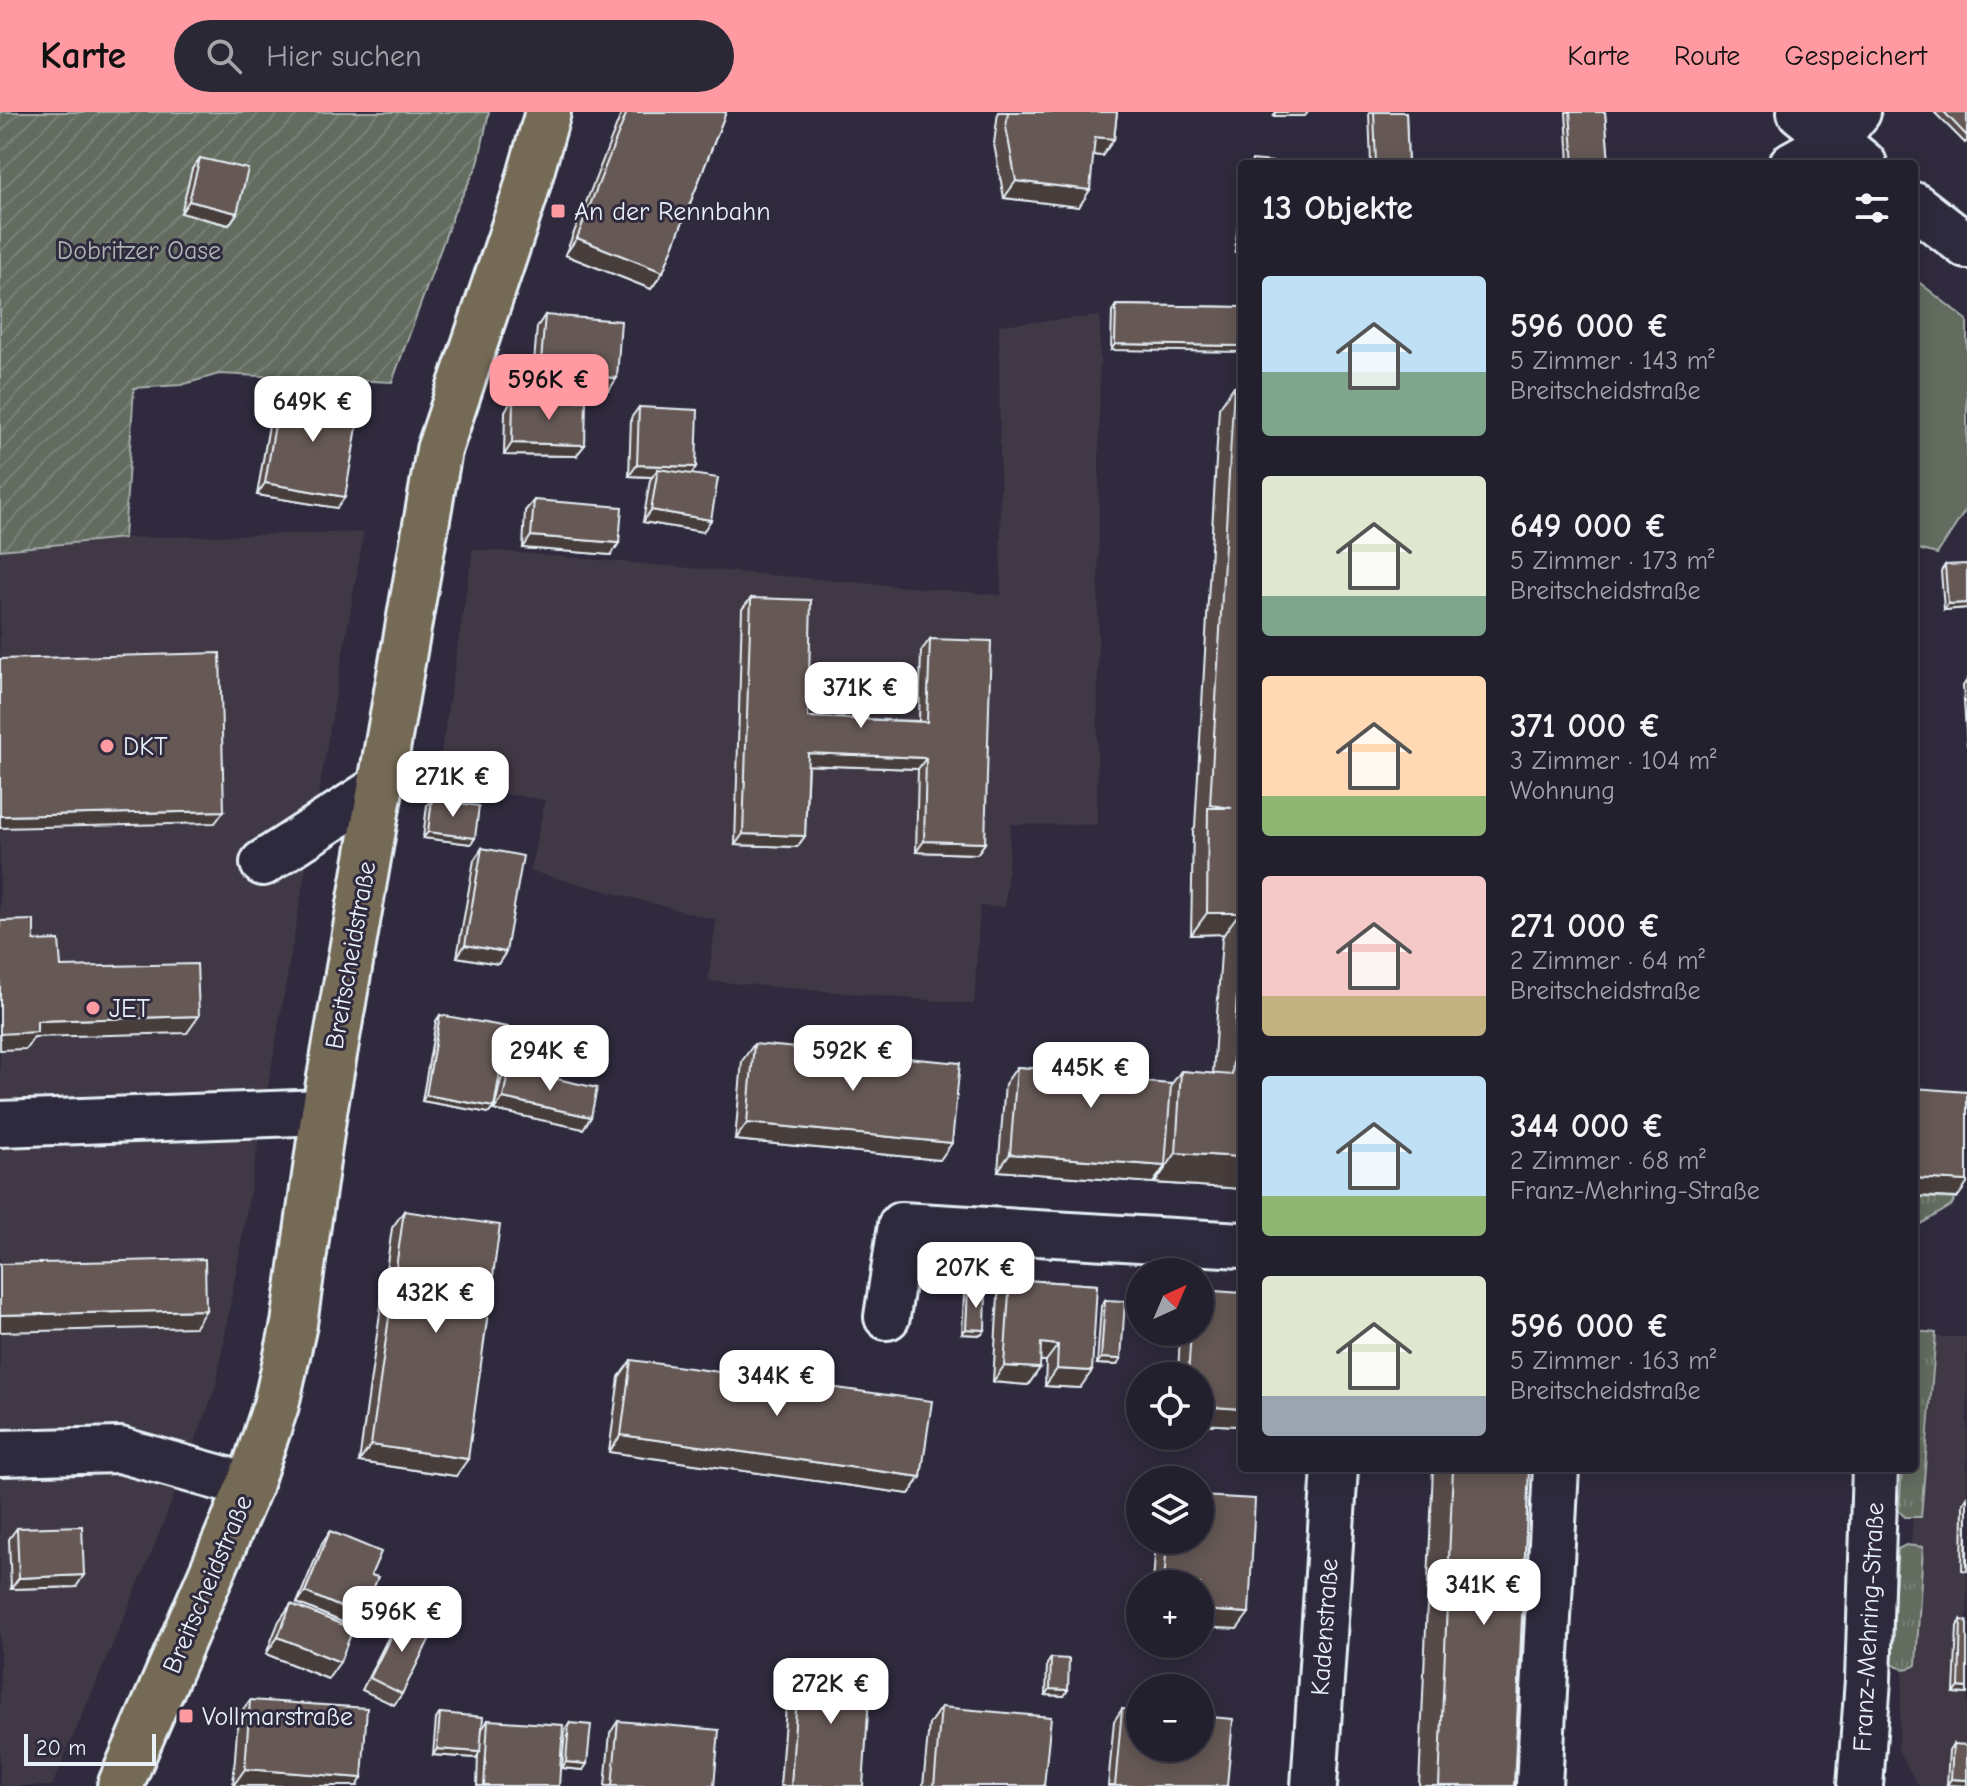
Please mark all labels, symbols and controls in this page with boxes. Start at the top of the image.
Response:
search box [174,20,734,92]
text: Karte [40,34,126,78]
icon: search [202,34,246,78]
text: Hier suchen [266,39,422,74]
text: Karte [1567,40,1630,72]
text: Route [1674,40,1740,72]
text: Gespeichert [1784,40,1927,72]
icon: filters [1850,186,1894,230]
text: 13 Objekte [1262,188,1413,228]
place label: An der Rennbahn [574,197,771,227]
marker: An der Rennbahn [549,202,567,220]
park label: Dobritzer Oase [57,236,221,266]
text: 596 000 € [1510,306,1670,346]
icon: home [1326,308,1422,404]
text: 5 Zimmer · 143 m² [1510,346,1715,376]
pin: 596K € [484,354,614,422]
text: 596K € [508,365,590,395]
pin: 649K € [248,376,378,444]
text: Breitscheidstraße [1510,376,1700,406]
text: 649K € [272,387,354,417]
text: 649 000 € [1510,506,1668,546]
icon: home [1326,508,1422,604]
text: 5 Zimmer · 173 m² [1510,546,1715,576]
text: Breitscheidstraße [1510,576,1700,606]
pin: 371K € [796,662,926,730]
text: 371K € [823,673,899,703]
text: 371 000 € [1510,706,1661,746]
icon: home [1326,708,1422,804]
place label: DKT [123,732,168,762]
marker: DKT [98,737,116,755]
text: 3 Zimmer · 104 m² [1510,746,1717,776]
pin: 271K € [388,751,518,819]
text: 271K € [415,762,491,792]
text: Wohnung [1510,776,1615,806]
street label: Breitscheidstraße [320,859,382,1052]
text: 271 000 € [1510,906,1661,946]
icon: home [1326,908,1422,1004]
text: 2 Zimmer · 64 m² [1510,946,1705,976]
text: Breitscheidstraße [1510,976,1700,1006]
place label: JET [109,994,151,1024]
marker: JET [84,999,102,1017]
pin: 294K € [485,1025,615,1093]
pin: 592K € [788,1025,918,1093]
text: 294K € [510,1036,590,1066]
text: 592K € [812,1036,894,1066]
pin: 445K € [1026,1042,1156,1110]
text: 445K € [1051,1053,1131,1083]
text: 344 000 € [1510,1106,1665,1146]
icon: home [1326,1108,1422,1204]
text: 2 Zimmer · 68 m² [1510,1146,1706,1176]
text: Franz-Mehring-Straße [1510,1176,1760,1206]
pin: 207K € [911,1242,1041,1310]
text: 207K € [935,1253,1017,1283]
north arrow [1126,1258,1214,1346]
map controls [1126,1258,1214,1762]
pin: 432K € [371,1267,501,1335]
text: 432K € [396,1278,476,1308]
text: 596 000 € [1510,1306,1670,1346]
icon: home [1326,1308,1422,1404]
text: 5 Zimmer · 163 m² [1510,1346,1716,1376]
pin: 344K € [712,1350,842,1418]
text: 344K € [737,1361,817,1391]
button: locate [1126,1362,1214,1450]
text: Breitscheidstraße [1510,1376,1700,1406]
button: layers [1126,1466,1214,1554]
street label: Breitscheidstraße [157,1491,259,1678]
street label: Franz-Mehring-Straße [1847,1502,1891,1753]
street label: Kadenstraße [1305,1558,1345,1697]
pin: 341K € [1419,1559,1549,1627]
button: + [1126,1570,1214,1658]
text: 341K € [1445,1570,1523,1600]
pin: 596K € [337,1586,467,1654]
text: 596K € [361,1597,443,1627]
pin: 272K € [766,1658,896,1726]
text: 272K € [791,1669,871,1699]
button: − [1126,1674,1214,1762]
place label: Vollmarstraße [202,1702,353,1732]
marker: Vollmarstraße [177,1707,195,1725]
scale bar [24,1730,156,1766]
text: 20 m [36,1735,86,1761]

